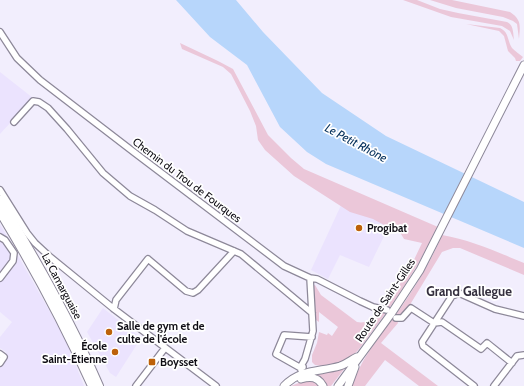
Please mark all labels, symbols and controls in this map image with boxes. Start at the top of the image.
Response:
water label: Le Petit Rhône [323,120,390,165]
street label: Chemin du Trou de Fourques [130,135,244,226]
place label: Progibat [367,221,407,235]
marker: Progibat [354,223,364,233]
street label: La Camarguaise [39,251,85,322]
street label: Route de Saint-Gilles [352,255,418,344]
district label: Grand Gallegue [426,283,512,299]
place label: Salle de gym et de culte de l'école [117,319,205,346]
marker: Salle de gym et de culte de l'école [104,327,114,337]
place label: École Saint-Étienne [42,339,107,366]
marker: École Saint-Étienne [110,347,120,357]
place label: Boysset [160,355,198,369]
marker: Boysset [147,357,157,367]

